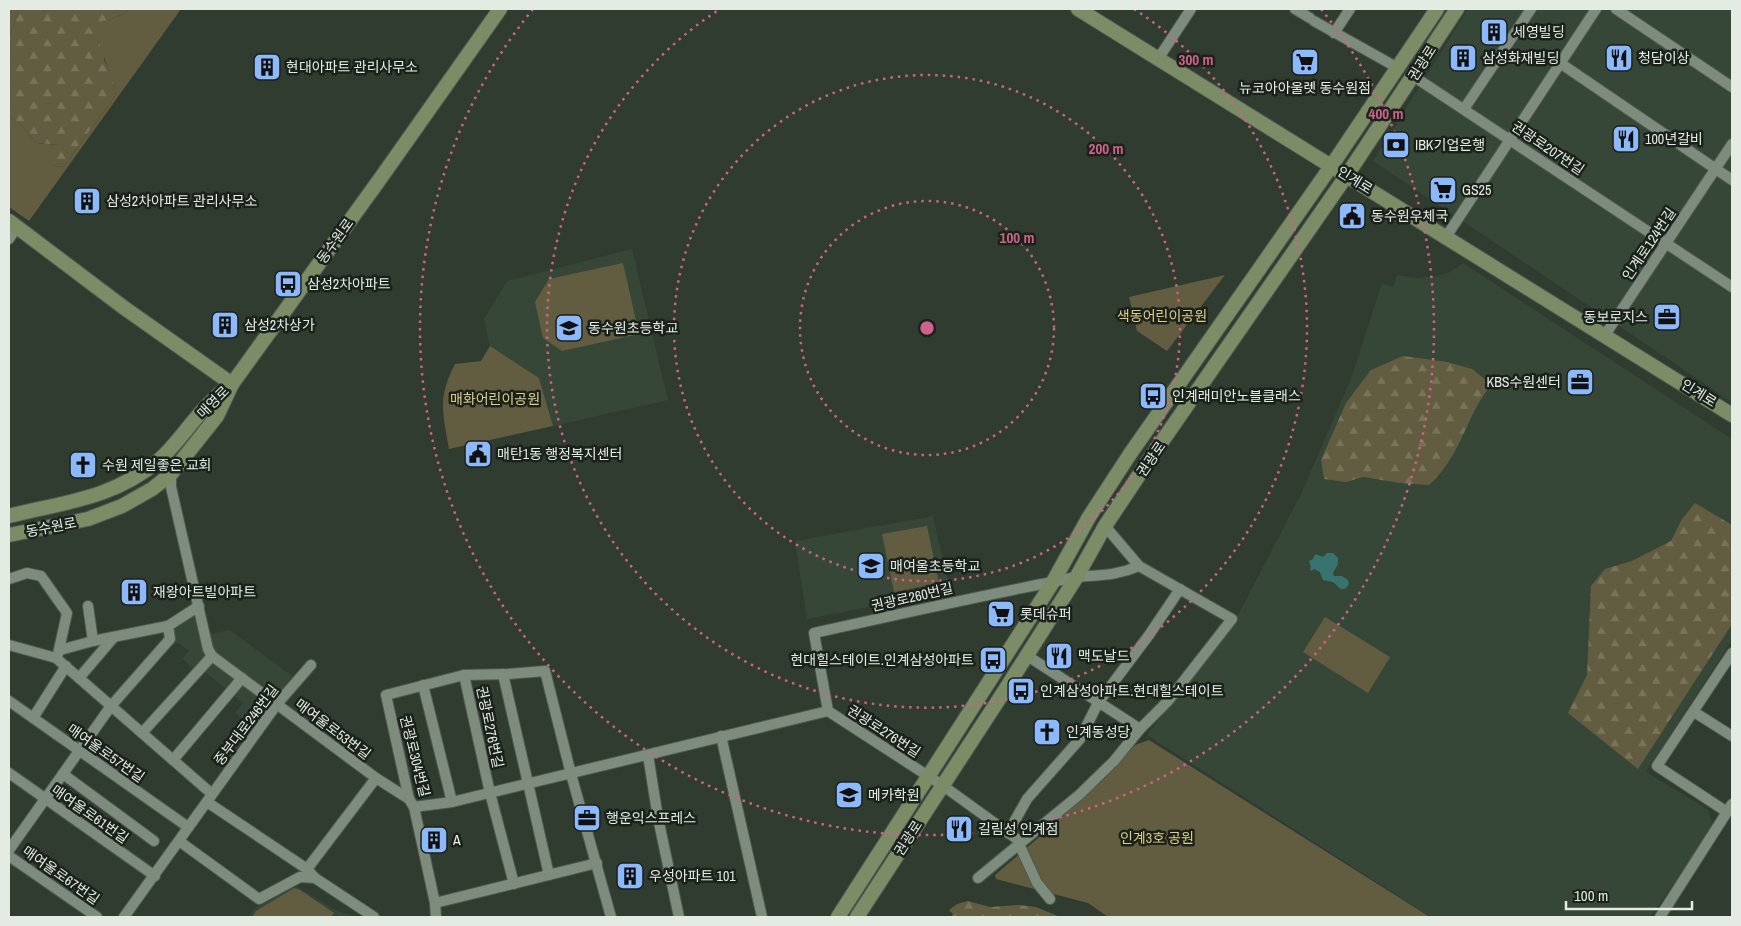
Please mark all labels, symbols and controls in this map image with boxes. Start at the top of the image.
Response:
building icon: 세영빌딩 [1479,17,1509,47]
place label: 세영빌딩 [1513,23,1565,41]
street label: 권광로 [1404,42,1440,84]
building icon: 삼성화재빌딩 [1448,43,1478,73]
restaurant icon: 청담이상 [1604,43,1634,73]
supermarket icon: 뉴코아아울렛 동수원점 [1290,47,1320,77]
text: 300 m [1179,49,1213,70]
place label: 삼성화재빌딩 [1482,49,1559,67]
place label: 청담이상 [1638,49,1690,67]
building icon: 현대아파트 관리사무소 [252,52,282,82]
place label: 현대아파트 관리사무소 [286,58,418,76]
place label: 뉴코아아울렛 동수원점 [1239,79,1371,97]
text: 400 m [1369,103,1403,124]
street label: 권광로207번길 [1508,117,1588,179]
restaurant icon: 100년갈비 [1611,124,1641,154]
bank icon: IBK기업은행 [1381,130,1411,160]
place label: 100년갈비 [1645,130,1703,148]
place label: IBK기업은행 [1415,136,1485,154]
text: 200 m [1089,138,1123,159]
street label: 인계로 [1334,162,1376,198]
supermarket icon: GS25 [1428,175,1458,205]
place label: GS25 [1462,181,1491,199]
building icon: 삼성2차아파트 관리사무소 [72,186,102,216]
place label: 삼성2차아파트 관리사무소 [106,192,257,210]
public building icon: 동수원우체국 [1337,201,1367,231]
street label: 인계로124번길 [1618,204,1680,284]
place label: 동수원우체국 [1371,207,1448,225]
street label: 동수원로 [313,215,357,267]
text: 100 m [1000,227,1034,248]
bus stop icon: 삼성2차아파트 [273,269,303,299]
place label: 삼성2차아파트 [307,275,391,293]
office icon: 동보로지스 [1652,302,1682,332]
park label: 색동어린이공원 [1117,307,1207,325]
place label: 동보로지스 [1584,308,1648,326]
building icon: 삼성2차상가 [210,310,240,340]
school or university icon: 동수원초등학교 [554,313,584,343]
place label: 삼성2차상가 [244,316,315,334]
place label: 동수원초등학교 [588,319,678,337]
centre of rings [918,319,936,337]
office icon: KBS수원센터 [1565,367,1595,397]
place label: KBS수원센터 [1487,373,1561,391]
street label: 인계로 [1678,375,1720,411]
bus stop icon: 인계래미안노블클래스 [1138,381,1168,411]
street label: 매영로 [193,382,233,422]
place label: 인계래미안노블클래스 [1172,387,1301,405]
park label: 매화어린이공원 [450,390,540,408]
street label: 권광로 [1133,438,1170,480]
public building icon: 매탄1동 행정복지센터 [463,439,493,469]
place label: 매탄1동 행정복지센터 [497,445,623,463]
church icon: 수원 제일좋은 교회 [68,450,98,480]
place label: 수원 제일좋은 교회 [102,456,211,474]
street label: 동수원로 [24,513,78,541]
school or university icon: 매여울초등학교 [856,551,886,581]
place label: 매여울초등학교 [890,557,980,575]
building icon: 재왕아트빌아파트 [119,577,149,607]
street label: 권광로260번길 [869,579,955,615]
place label: 재왕아트빌아파트 [153,583,256,601]
supermarket icon: 롯데슈퍼 [986,599,1016,629]
place label: 롯데슈퍼 [1020,605,1072,623]
restaurant icon: 맥도날드 [1044,641,1074,671]
bus stop icon: 현대힐스테이트.인계삼성아파트 [978,645,1008,675]
place label: 맥도날드 [1078,647,1130,665]
place label: 현대힐스테이트.인계삼성아파트 [790,651,974,669]
bus stop icon: 인계삼성아파트.현대힐스테이트 [1006,676,1036,706]
street label: 중부대로246번길 [210,681,282,769]
place label: 인계삼성아파트.현대힐스테이트 [1040,682,1224,700]
street label: 권광로276번길 [473,684,507,770]
street label: 매여울로53번길 [292,695,374,763]
street label: 권광로276번길 [844,701,924,761]
street label: 권광로304번길 [396,713,434,799]
church icon: 인계동성당 [1032,717,1062,747]
street label: 매여울로57번길 [64,720,148,786]
place label: 인계동성당 [1066,723,1131,741]
school or university icon: 메카학원 [834,780,864,810]
street label: 매여울로61번길 [48,781,132,847]
place label: 메카학원 [868,786,920,804]
office icon: 행운익스프레스 [572,803,602,833]
place label: 행운익스프레스 [606,809,696,827]
restaurant icon: 길림성 인계점 [944,814,974,844]
street label: 권광로 [890,817,926,859]
place label: 길림성 인계점 [978,820,1058,838]
building icon: A [419,825,449,855]
park label: 인계3호 공원 [1120,829,1194,847]
place label: A [452,831,461,849]
street label: 매여울로67번길 [19,842,103,908]
building icon: 우성아파트 101 [615,861,645,891]
place label: 우성아파트 101 [649,867,736,885]
scale bar [1566,878,1692,910]
text: 100 m [1574,885,1608,906]

